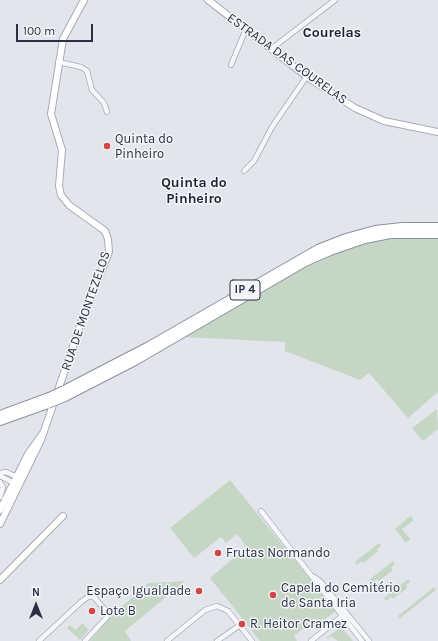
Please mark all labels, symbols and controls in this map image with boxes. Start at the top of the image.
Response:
street label: ESTRADA DAS COURELAS [224,10,350,108]
scale bar [18,16,95,42]
text: 100 m [23,24,55,38]
district label: Courelas [303,25,361,41]
place label: Quinta do Pinheiro [115,131,173,162]
marker: Quinta do Pinheiro [102,141,112,151]
district label: Quinta do Pinheiro [161,175,227,208]
street label: RUA DE MONTEZELOS [58,249,114,373]
road number: IP 4 [230,280,260,300]
place label: Frutas Normando [226,545,330,561]
marker: Frutas Normando [213,548,223,558]
place label: Capela do Cemitério de Santa Iria [281,580,400,611]
place label: Espaço Igualdade [86,583,191,599]
north arrow [16,585,56,625]
text: N [32,586,40,599]
marker: Espaço Igualdade [194,586,204,596]
marker: Capela do Cemitério de Santa Iria [268,590,278,600]
place label: Lote B [100,603,136,619]
marker: Lote B [87,606,97,616]
place label: R. Heitor Cramez [250,616,347,632]
marker: R. Heitor Cramez [237,619,247,629]

